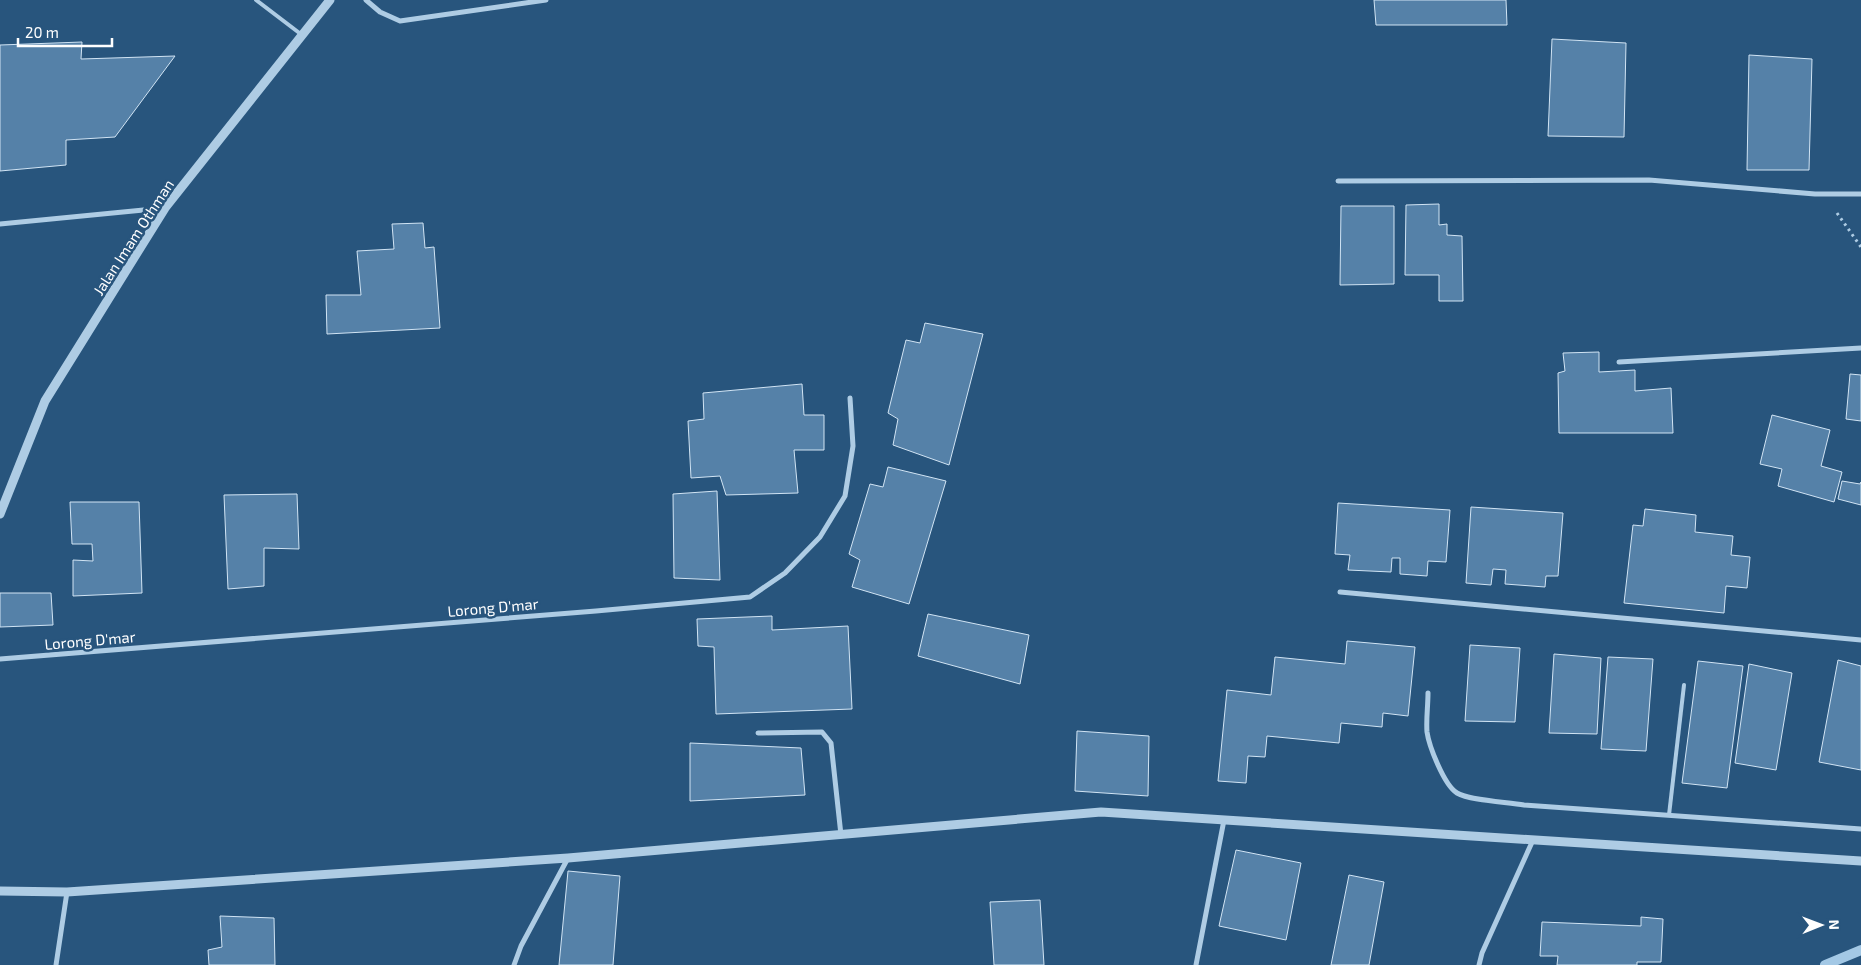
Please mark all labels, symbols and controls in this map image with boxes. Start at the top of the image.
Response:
scale bar [18,15,111,47]
text: 20 m [25,23,59,41]
street label: Jalan Imam Othman [89,176,177,298]
street label: Lorong D'mar [447,594,539,620]
street label: Lorong D'mar [44,627,136,653]
north arrow [1796,900,1846,950]
text: N [1826,920,1843,930]

